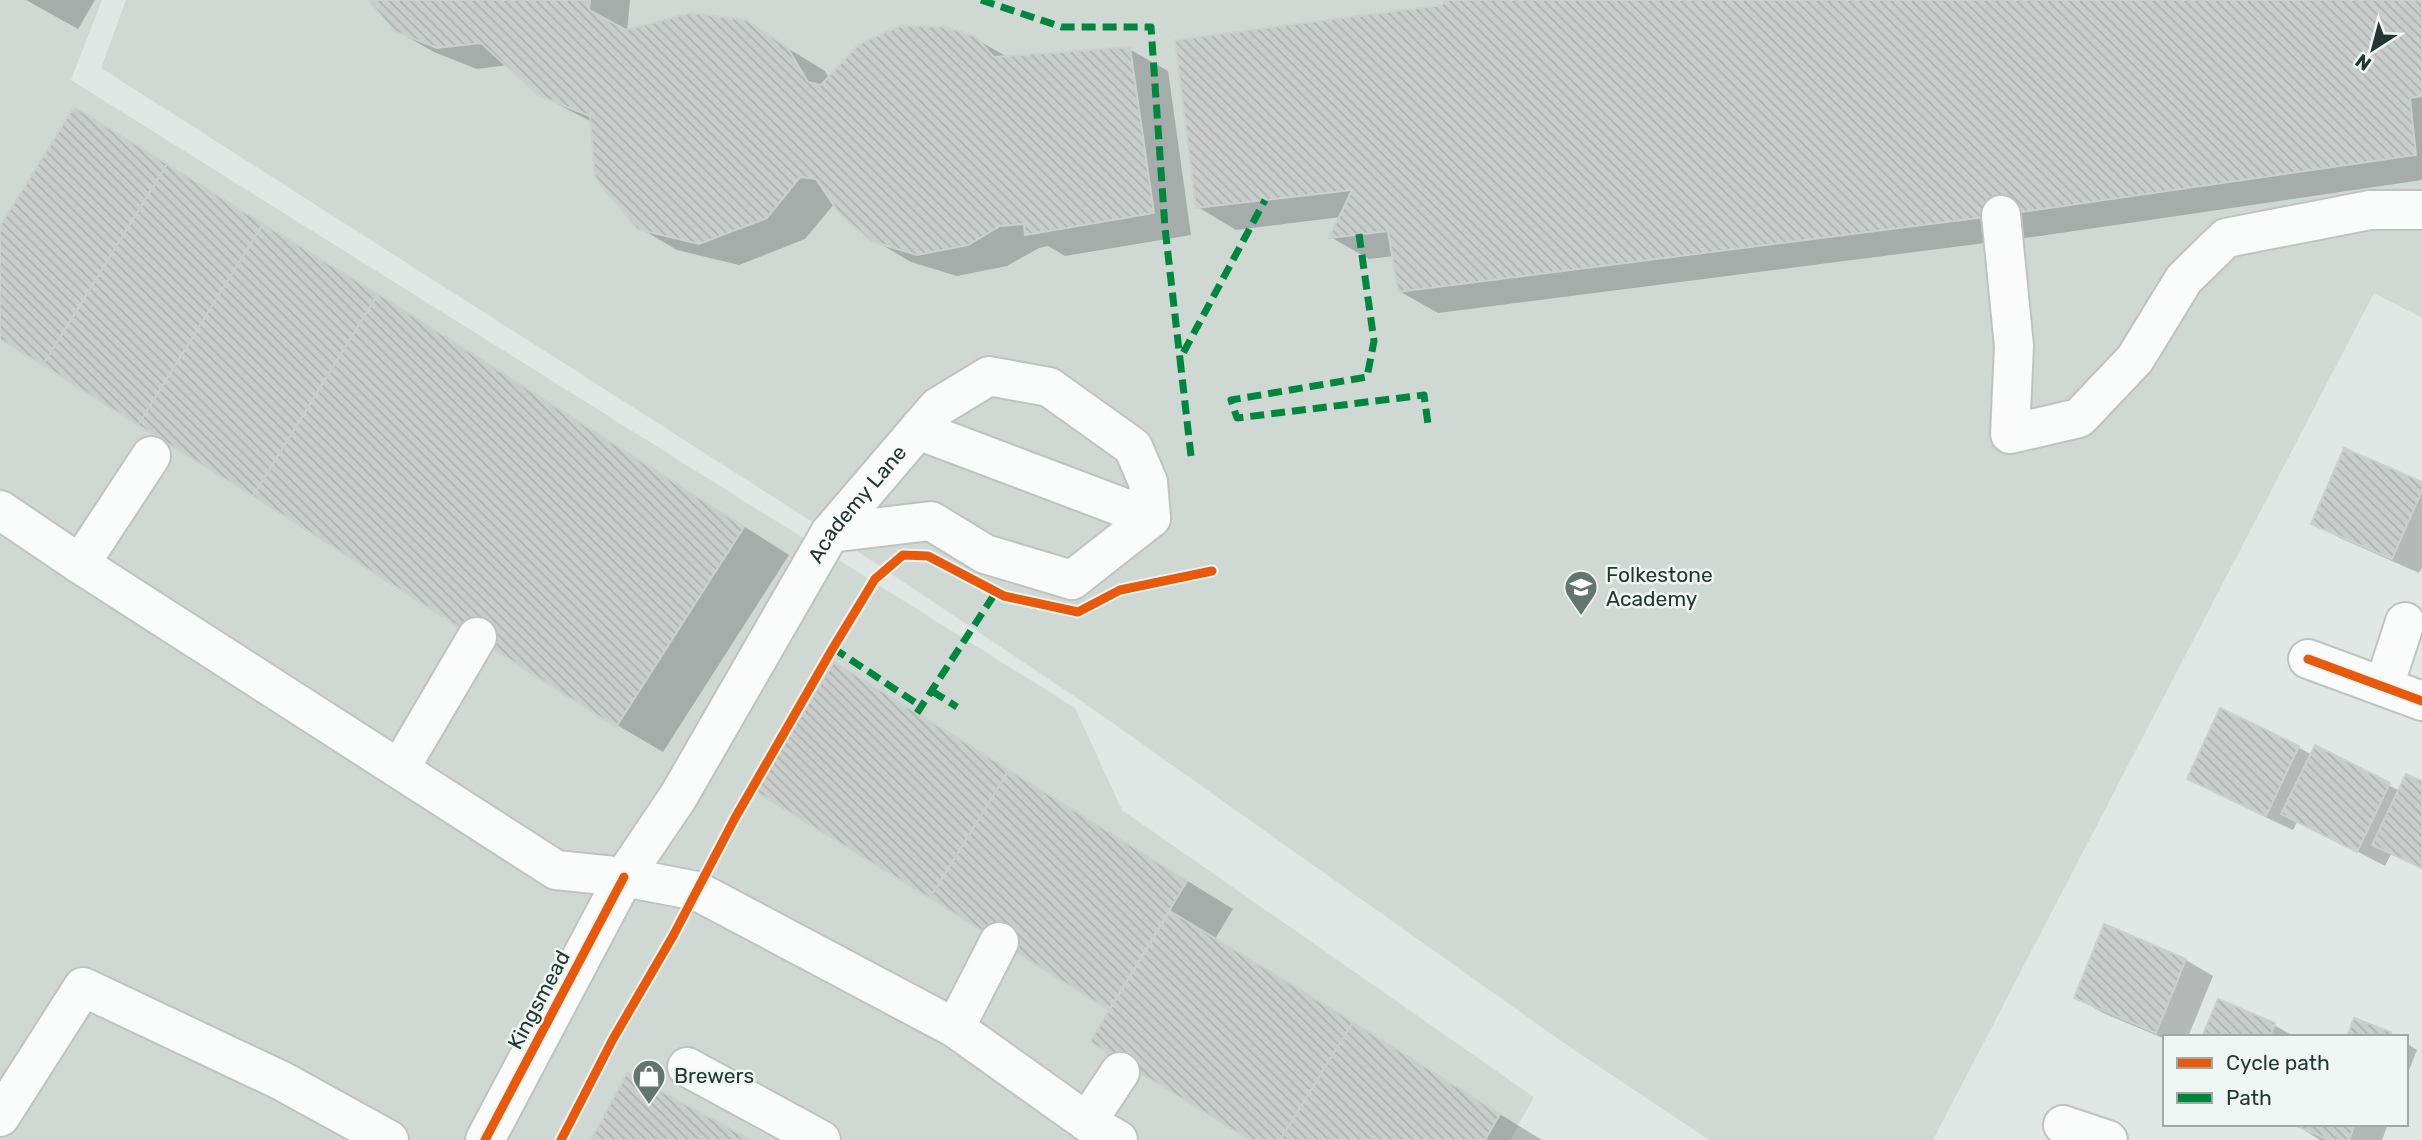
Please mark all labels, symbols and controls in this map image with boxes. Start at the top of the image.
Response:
north arrow [2338,14,2408,84]
text: N [2351,49,2376,76]
street label: Academy Lane [802,440,911,567]
place label: Folkestone Academy [1606,562,1713,611]
school or university icon: Folkestone Academy [1562,568,1600,617]
street label: Kingsmead [502,946,575,1053]
legend [2163,1035,2408,1126]
text: Cycle path [2226,1050,2330,1075]
shop icon: Brewers [630,1057,668,1106]
place label: Brewers [674,1063,754,1088]
text: Path [2226,1085,2272,1110]

